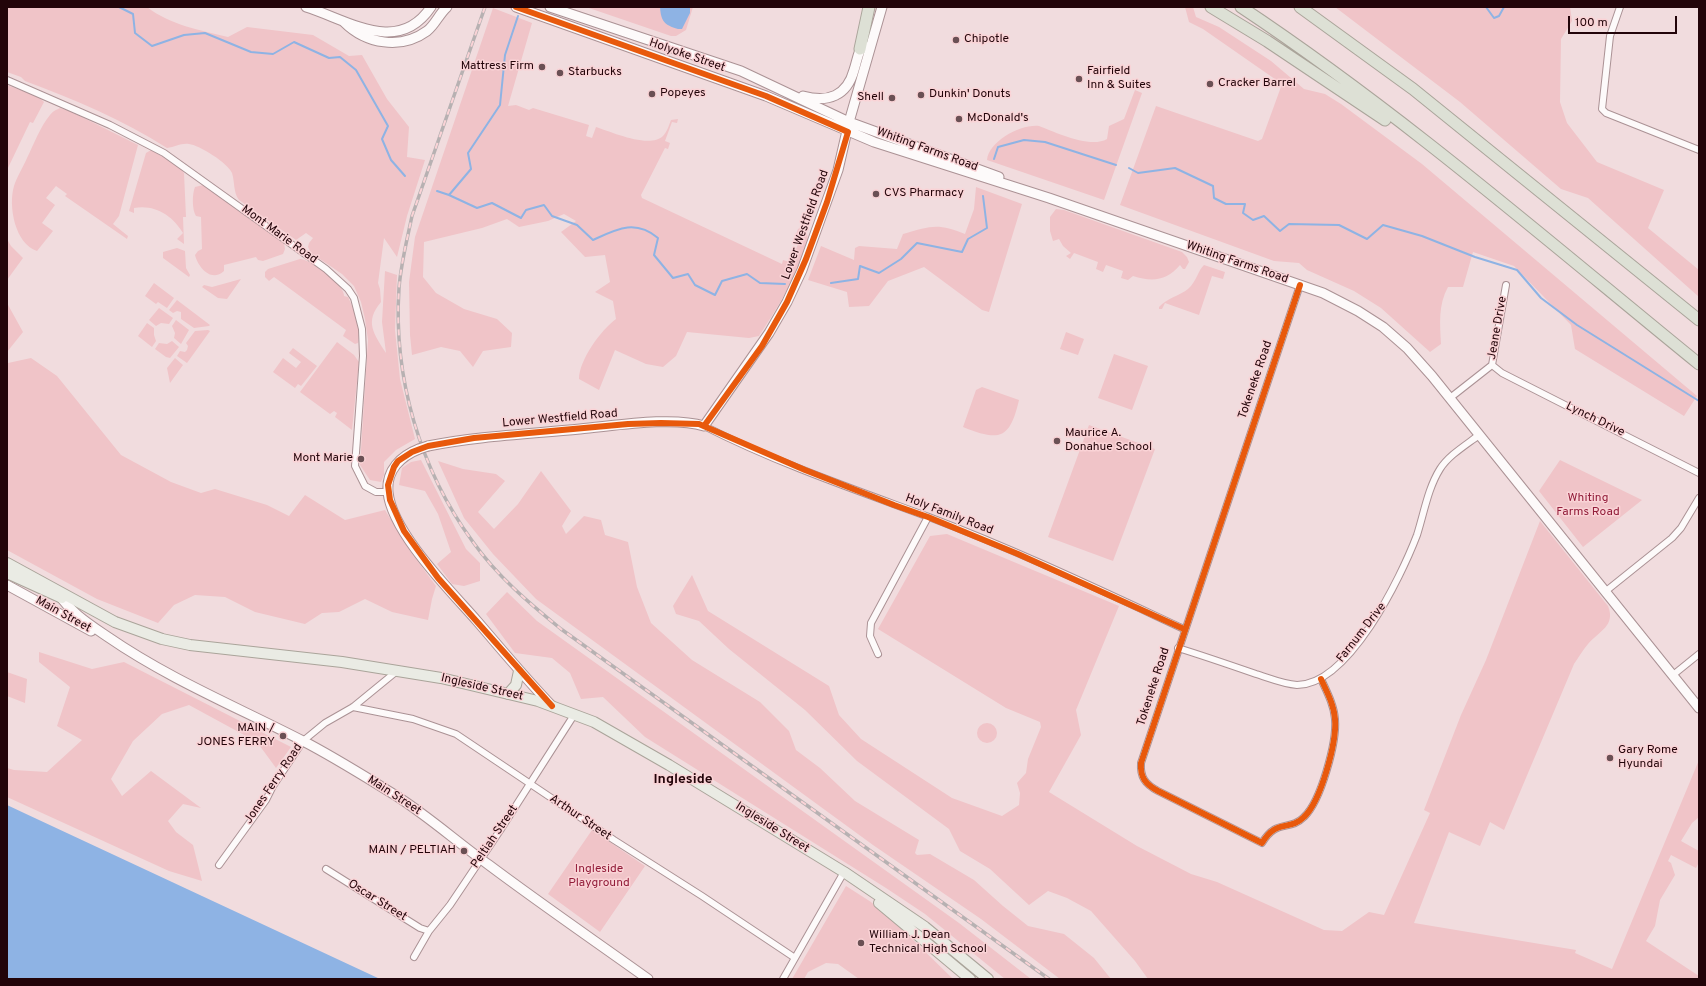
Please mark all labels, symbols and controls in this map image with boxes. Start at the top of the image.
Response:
scale bar [1570,8,1679,34]
text: 100 m [1575,15,1608,31]
place label: Chipotle [964,33,1009,47]
marker: Chipotle [951,35,961,45]
street label: Holyoke Street [647,36,727,76]
place label: Mattress Firm [461,60,534,74]
marker: Mattress Firm [537,62,547,72]
place label: Fairfield Inn & Suites [1087,65,1151,93]
place label: Starbucks [568,66,622,80]
marker: Starbucks [555,68,565,78]
marker: Fairfield Inn & Suites [1074,74,1084,84]
place label: Cracker Barrel [1218,77,1296,91]
marker: Cracker Barrel [1205,79,1215,89]
place label: Popeyes [660,87,706,101]
place label: Dunkin' Donuts [929,88,1011,102]
marker: Popeyes [647,89,657,99]
marker: Dunkin' Donuts [916,90,926,100]
place label: Shell [857,91,884,105]
marker: Shell [887,93,897,103]
place label: McDonald's [967,112,1029,126]
marker: McDonald's [954,114,964,124]
street label: Whiting Farms Road [874,125,980,175]
street label: Lower Westfield Road [779,168,833,282]
place label: CVS Pharmacy [884,187,964,201]
marker: CVS Pharmacy [871,189,881,199]
street label: Mont Marie Road [238,203,320,267]
street label: Whiting Farms Road [1184,239,1290,287]
street label: Jeane Drive [1485,295,1511,361]
street label: Tokeneke Road [1236,339,1276,421]
street label: Lynch Drive [1563,400,1627,440]
street label: Lower Westfield Road [502,407,618,431]
place label: Maurice A. Donahue School [1065,427,1152,455]
marker: Maurice A. Donahue School [1052,436,1062,446]
place label: Mont Marie [293,452,353,466]
marker: Mont Marie [356,454,366,464]
street label: Holy Family Road [903,492,995,538]
park label: Whiting Farms Road [1556,492,1620,520]
street label: Main Street [33,594,93,636]
street label: Farnum Drive [1334,600,1390,666]
street label: Tokeneke Road [1135,646,1173,728]
street label: Ingleside Street [439,672,525,704]
place label: MAIN / JONES FERRY [197,722,275,750]
marker: MAIN / JONES FERRY [278,731,288,741]
street label: Jones Ferry Road [242,741,306,827]
place label: Gary Rome Hyundai [1618,744,1678,772]
marker: Gary Rome Hyundai [1605,753,1615,763]
district label: Ingleside [653,772,713,788]
street label: Main Street [364,773,424,819]
street label: Arthur Street [546,792,614,844]
street label: Ingleside Street [732,800,812,856]
street label: Peltiah Street [468,803,522,871]
place label: MAIN / PELTIAH [368,844,456,858]
marker: MAIN / PELTIAH [459,846,469,856]
park label: Ingleside Playground [568,863,630,891]
street label: Oscar Street [345,877,409,925]
place label: William J. Dean Technical High School [869,929,987,957]
marker: William J. Dean Technical High School [856,938,866,948]

